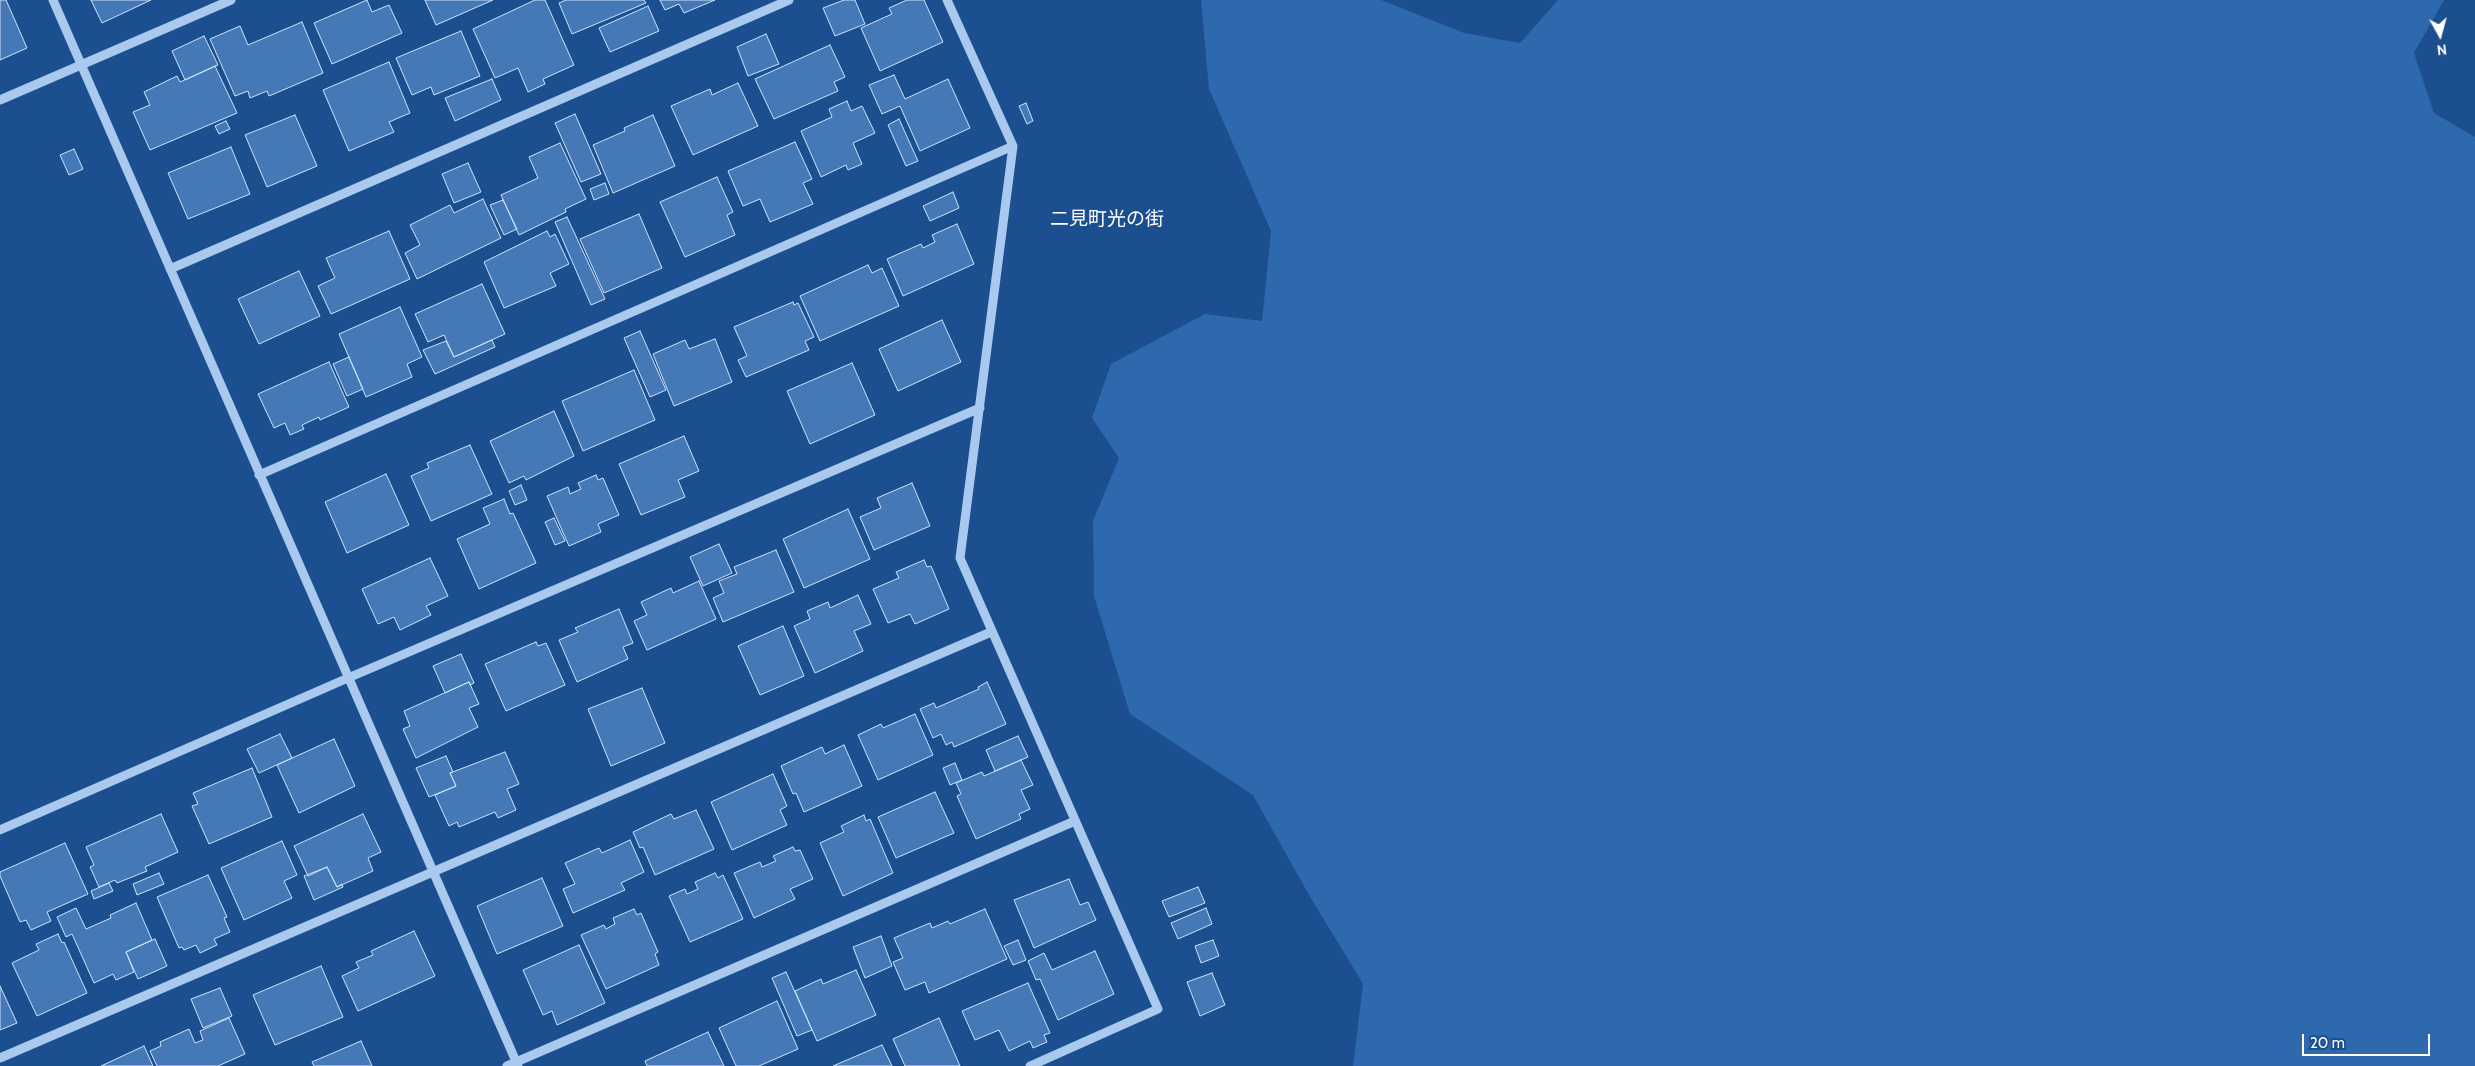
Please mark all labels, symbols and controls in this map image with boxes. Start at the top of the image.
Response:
north arrow [2415,10,2465,60]
text: N [2436,40,2448,59]
district label: 二見町光の街 [1050,208,1164,230]
scale bar [2305,1024,2432,1056]
text: 20 m [2310,1034,2345,1052]

